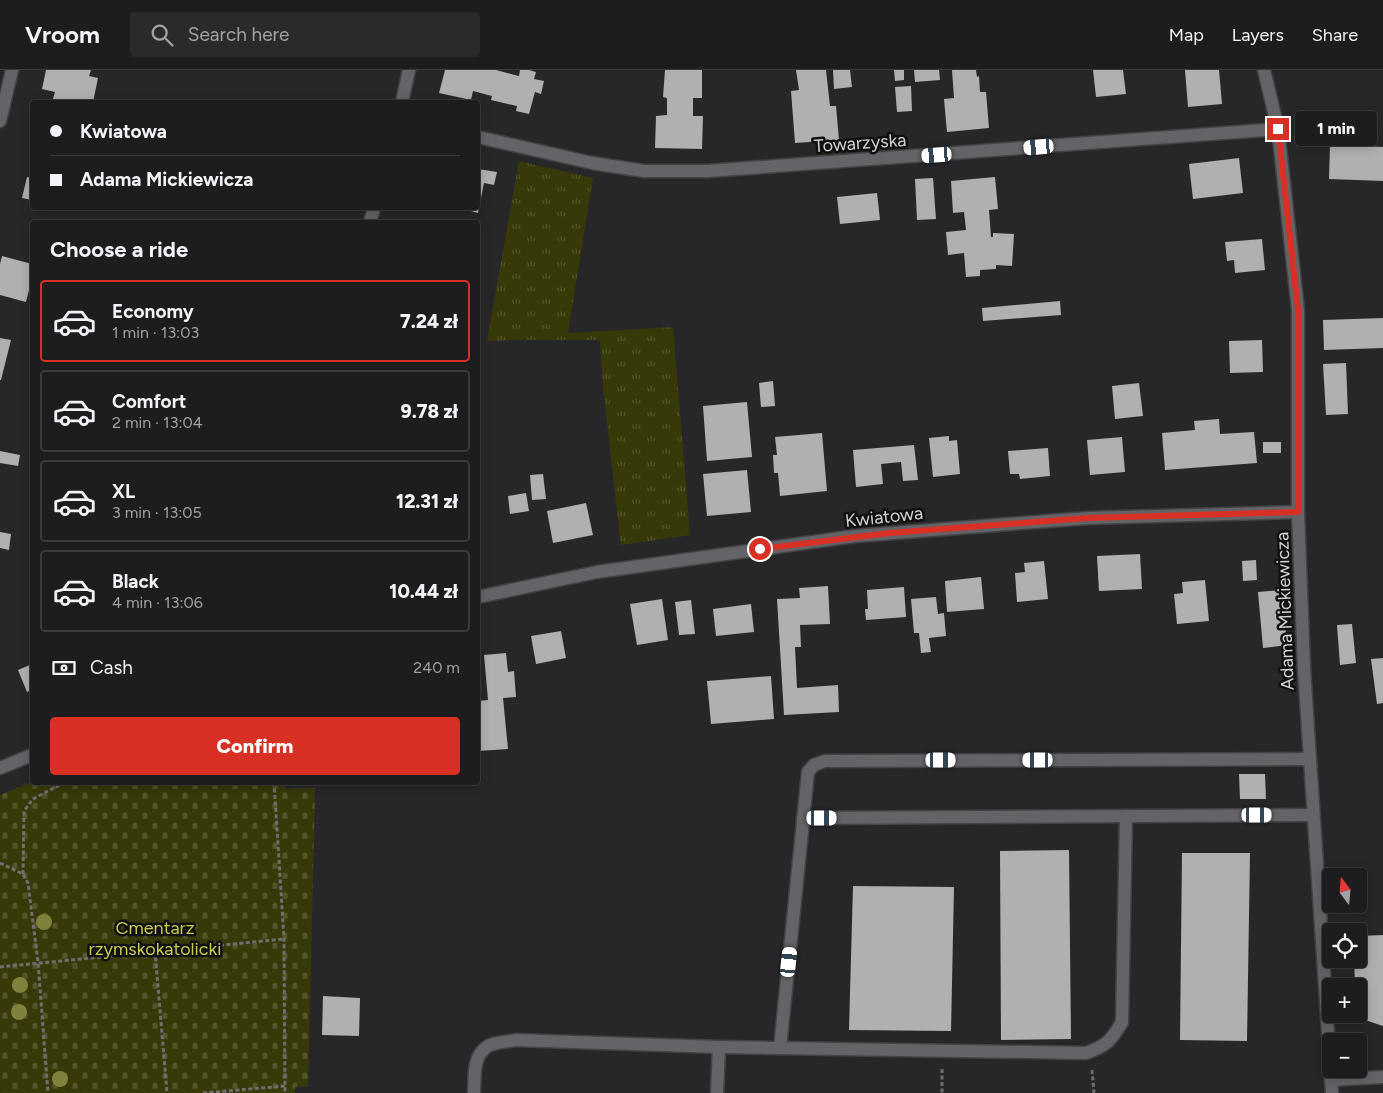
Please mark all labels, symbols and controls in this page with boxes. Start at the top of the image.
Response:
search box [130,12,480,57]
text: Vroom [25,20,100,49]
icon: search [148,21,176,49]
text: Search here [188,23,289,46]
text: Map [1169,24,1204,46]
text: Layers [1232,24,1284,46]
text: Share [1312,24,1358,46]
callout: 1 min [1296,112,1378,146]
route end [1267,118,1289,140]
text: 1 min [1317,119,1355,138]
text: Kwiatowa [80,120,167,143]
street label: Towarzyska [813,129,907,157]
car [1023,138,1054,156]
car [921,146,952,164]
text: Adama Mickiewicza [80,168,253,191]
text: Choose a ride [50,236,188,263]
icon: car [52,299,97,344]
text: Economy [112,300,194,323]
text: 7.24 zł [400,310,458,333]
text: 1 min · 13:03 [112,323,199,342]
icon: car [52,389,97,434]
text: Comfort [112,390,187,413]
text: 9.78 zł [401,400,458,423]
text: 2 min · 13:04 [112,413,203,432]
icon: car [52,479,97,524]
text: XL [112,480,135,503]
text: 12.31 zł [396,490,458,513]
street label: Kwiatowa [844,502,924,532]
text: 3 min · 13:05 [112,503,202,522]
street label: Adama Mickiewicza [1271,531,1299,691]
route start [749,538,771,560]
icon: car [52,569,97,614]
text: Black [112,570,159,593]
text: 10.44 zł [389,580,458,603]
text: 4 min · 13:06 [112,593,203,612]
icon: cash [50,654,78,682]
text: Cash [90,656,133,679]
text: 240 m [413,658,460,677]
button: Confirm [50,717,460,775]
car [926,753,956,768]
car [1023,753,1053,768]
car [1242,808,1272,823]
car [807,811,837,826]
north arrow [1322,868,1368,912]
map controls [1322,868,1367,1078]
park label: Cmentarz rzymskokatolicki [89,917,221,960]
button: locate [1322,923,1367,968]
car [779,946,798,978]
button: + [1322,978,1367,1023]
button: − [1322,1033,1367,1078]

